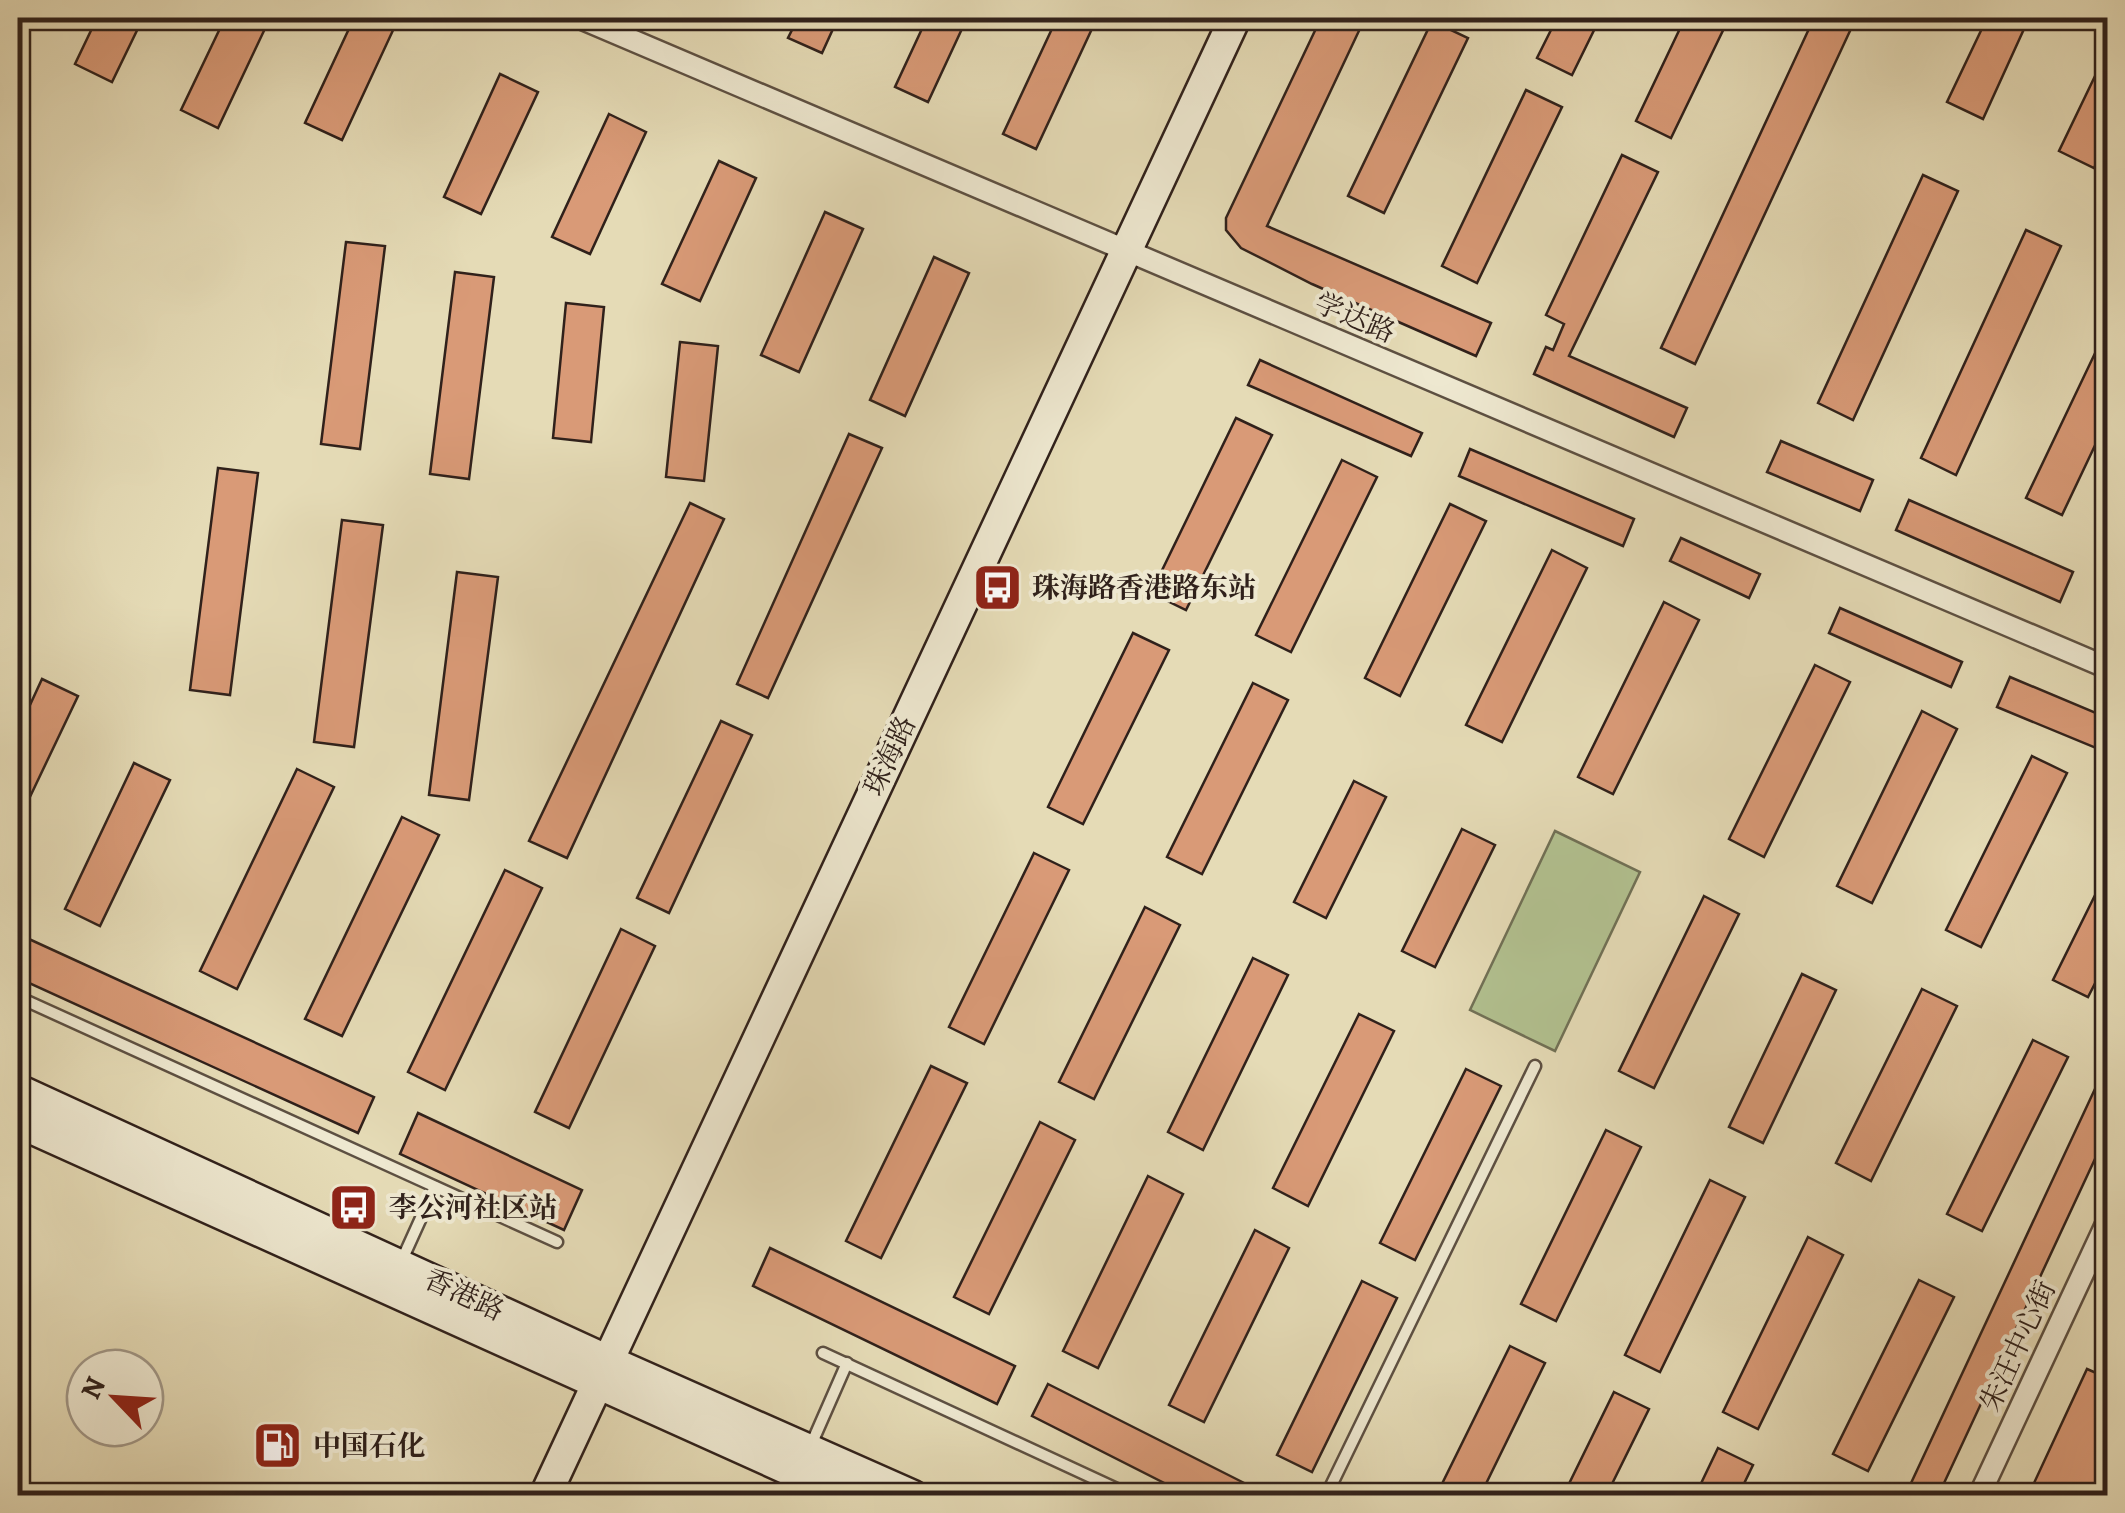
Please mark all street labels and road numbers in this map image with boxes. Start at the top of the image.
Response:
street label: 学达路 [1309,284,1401,352]
street label: 珠海路 [855,710,925,802]
street label: 香港路 [418,1260,510,1330]
street label: 朱汪中心街 [1971,1275,2065,1417]

